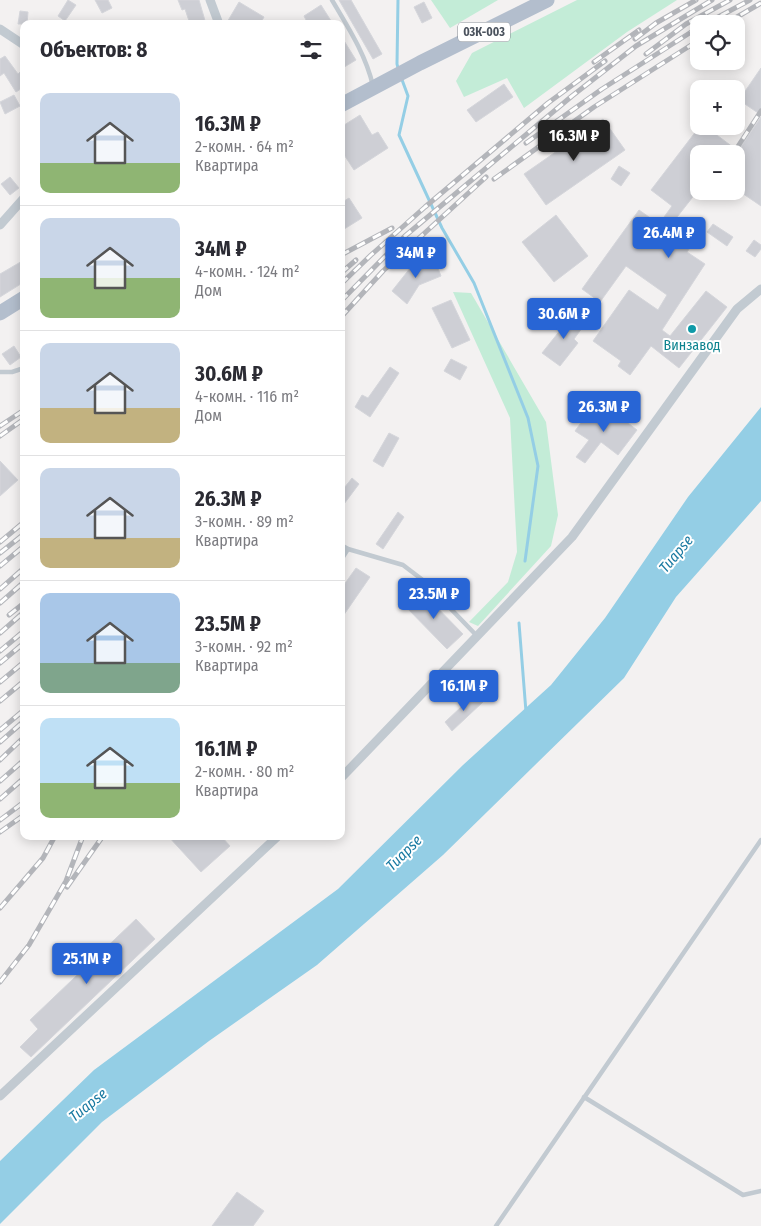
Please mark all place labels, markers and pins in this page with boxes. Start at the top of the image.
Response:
pin: 16.3M ₽ [528,120,620,162]
pin: 26.4M ₽ [623,216,715,259]
pin: 34M ₽ [381,236,451,279]
pin: 30.6M ₽ [518,298,610,340]
marker: Винзавод [686,323,698,335]
place label: Винзавод [664,337,720,354]
pin: 26.3M ₽ [558,390,650,433]
pin: 23.5M ₽ [388,578,480,620]
pin: 16.1M ₽ [418,670,510,712]
pin: 25.1M ₽ [41,942,133,985]

